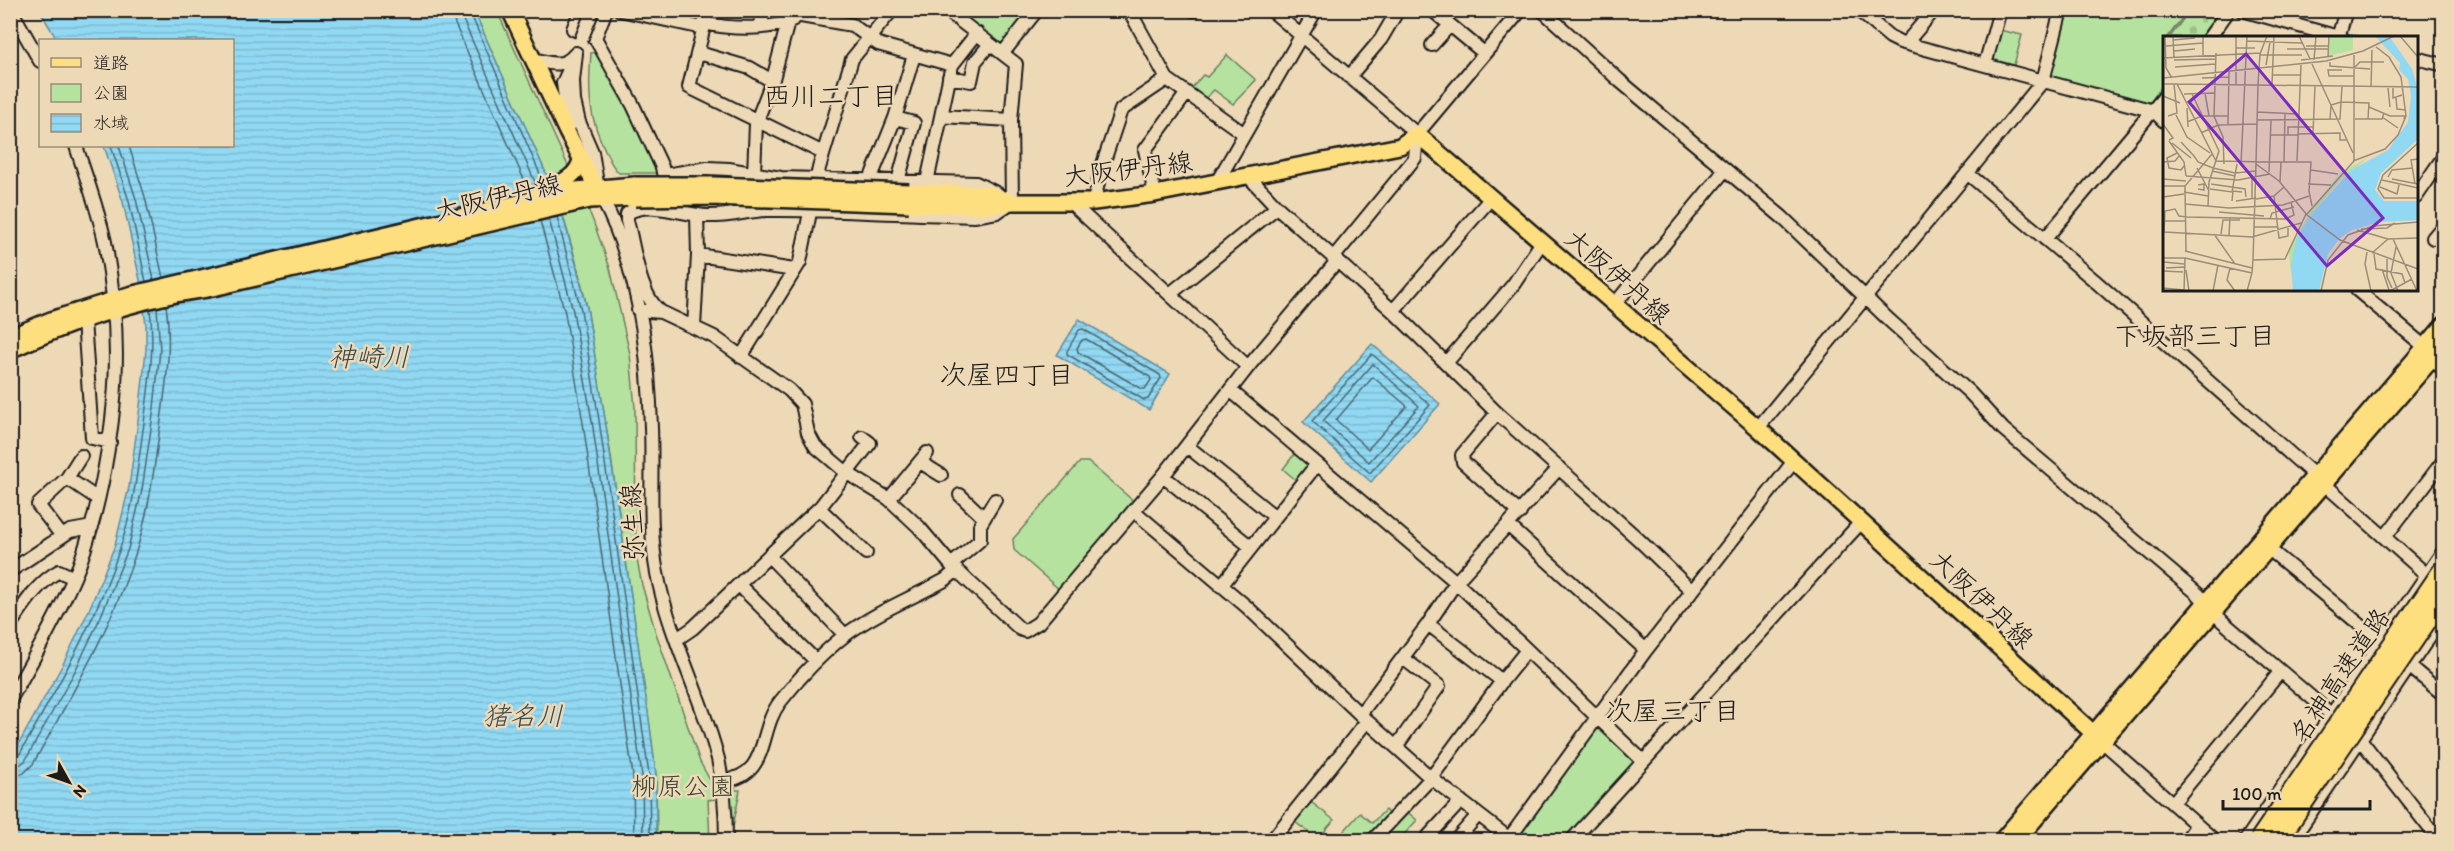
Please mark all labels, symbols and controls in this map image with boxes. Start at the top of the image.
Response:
inset map [2163,36,2418,291]
legend [39,39,234,147]
text: 道路 [93,52,129,74]
district label: 西川二丁目 [764,79,899,112]
text: 公園 [93,82,129,104]
text: 水域 [93,112,129,134]
street label: 大阪伊丹線 [1062,145,1194,193]
street label: 大阪伊丹線 [431,167,565,227]
street label: 大阪伊丹線 [1558,221,1678,331]
district label: 下坂部三丁目 [2114,319,2276,352]
water label: 神崎川 [329,340,410,373]
district label: 次屋四丁目 [940,358,1075,391]
street label: 弥生線 [614,482,650,562]
street label: 大阪伊丹線 [1924,543,2040,655]
street label: 名神高速道路 [2283,601,2397,749]
district label: 次屋三丁目 [1606,694,1741,727]
water label: 猪名川 [483,699,564,732]
north arrow [39,752,99,812]
park label: 柳原公園 [631,770,735,802]
scale bar [2223,773,2370,811]
text: N [69,781,91,802]
text: 100 m [2232,783,2282,805]

